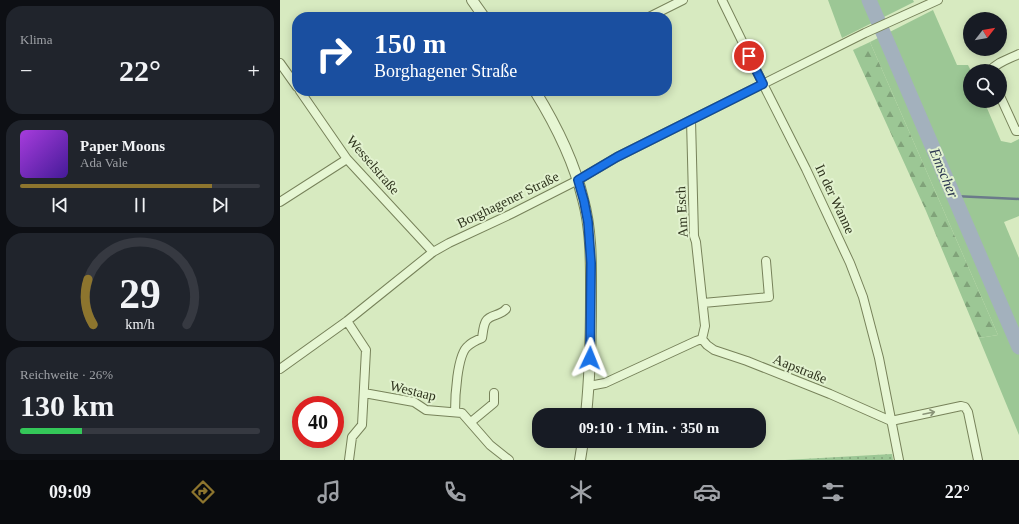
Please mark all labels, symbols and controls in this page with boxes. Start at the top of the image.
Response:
north arrow [963,12,1007,56]
map controls [963,12,1007,108]
icon: right [308,28,360,80]
text: 150 m [374,28,446,59]
text: Klima [20,32,53,47]
pin [732,39,766,73]
icon: arrive [738,45,760,67]
text: 22° [119,54,161,87]
text: − [20,58,32,83]
text: + [248,58,260,83]
text: Borghagener Straße [374,61,517,81]
button: search [963,64,1007,108]
street label: Wesselstraße [343,133,403,197]
text: Paper Moons [80,138,165,154]
water label: Emscher [926,145,962,200]
text: Ada Vale [80,155,128,170]
street label: In der Wanne [812,162,858,236]
street label: Borghagener Straße [455,169,561,231]
street label: Am Esch [673,186,691,238]
icon: previous [49,194,71,216]
icon: pause [129,194,151,216]
icon: next [209,194,231,216]
text: 29 [119,271,161,317]
text: km/h [125,315,155,331]
position arrow [569,337,611,379]
street label: Aapstraße [771,351,829,387]
text: Reichweite · 26% [20,367,113,382]
street label: Westaap [388,378,438,404]
text: 130 km [20,389,114,422]
speed limit sign: 40 [292,396,344,448]
one-way arrow [922,408,935,416]
text: 09:10 · 1 Min. · 350 m [579,420,719,436]
icon: directions [189,478,217,506]
icon: music [315,478,343,506]
icon: phone [441,478,469,506]
icon: climate [567,478,595,506]
icon: car [693,478,721,506]
icon: filters [819,478,847,506]
text: 09:09 [49,482,91,502]
text: 22° [945,482,970,502]

